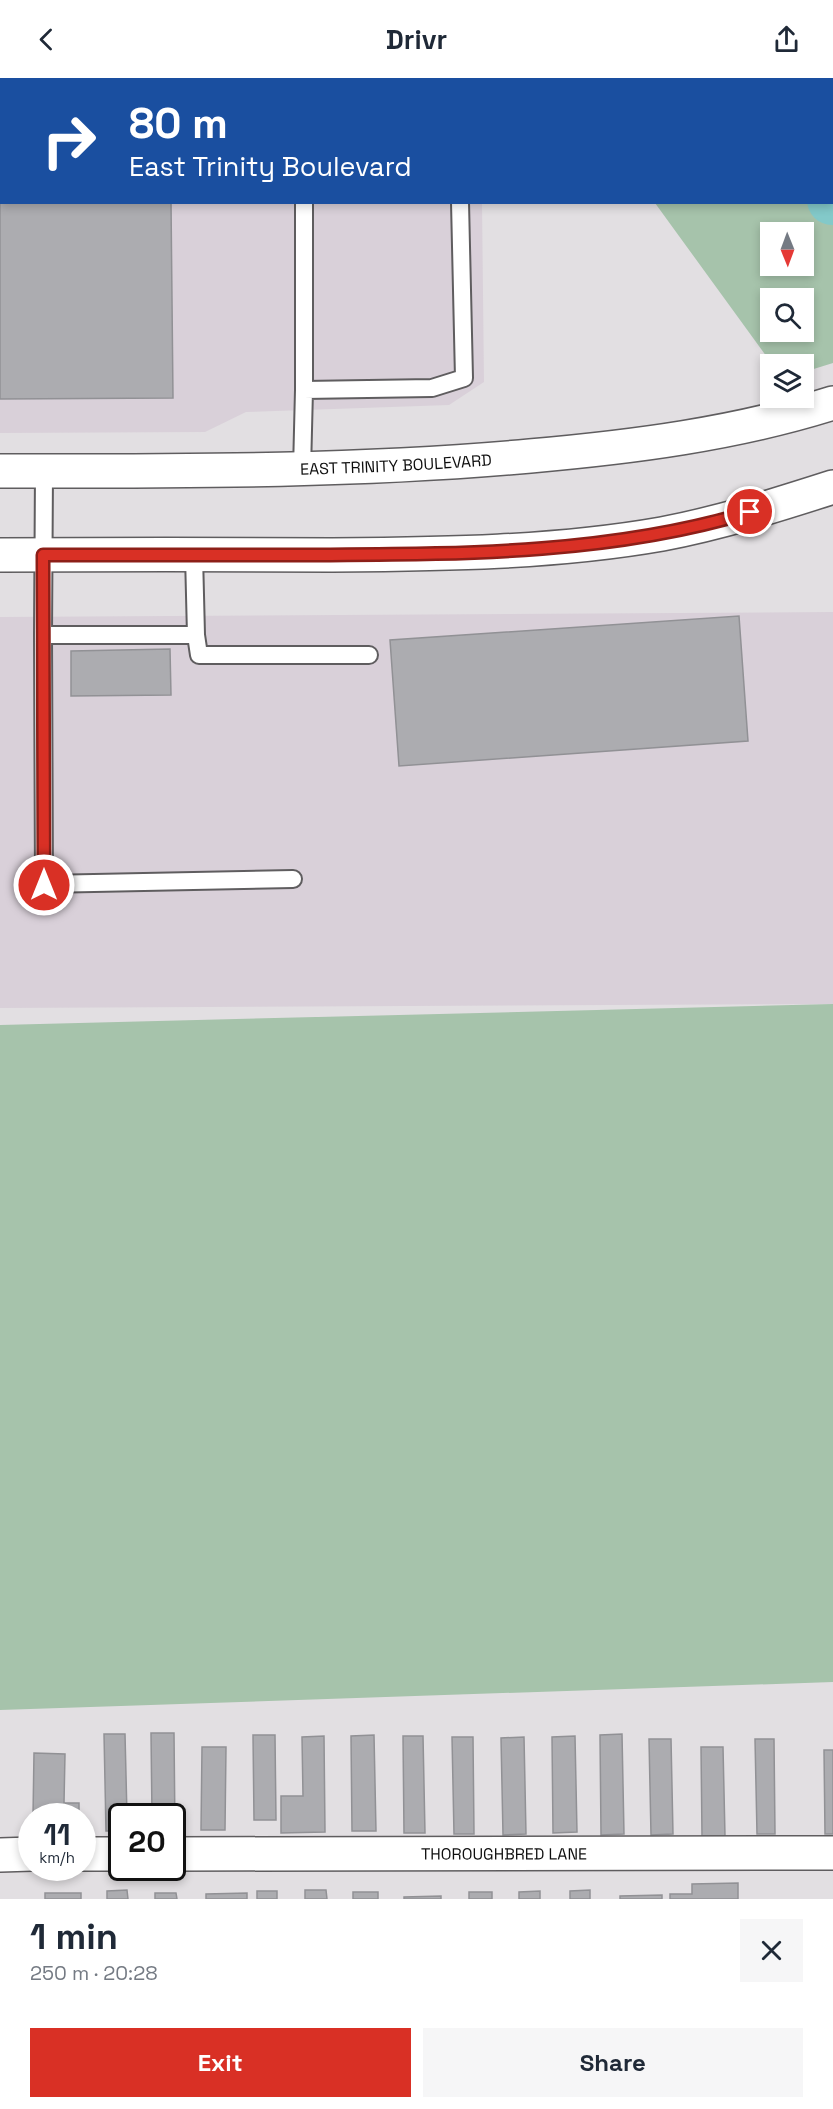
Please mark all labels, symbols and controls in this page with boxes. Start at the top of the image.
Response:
text: Drivr [386,22,447,57]
icon: back [30,23,63,56]
icon: share [770,23,803,56]
text: 80 m [129,97,228,150]
icon: right [30,102,108,180]
text: East Trinity Boulevard [129,149,412,184]
north arrow [760,222,814,276]
map controls [760,222,814,408]
button: search [760,288,814,342]
button: layers [760,354,814,408]
street label: EAST TRINITY BOULEVARD [300,449,492,479]
pin [724,486,775,537]
icon: arrive [733,495,766,528]
position arrow [12,853,76,917]
speed limit sign: 20 [108,1803,186,1881]
text: 11 [43,1815,71,1854]
street label: THOROUGHBRED LANE [421,1843,587,1864]
text: km/h [39,1848,75,1867]
text: 1 min [30,1914,118,1960]
button: close [740,1919,803,1982]
text: 250 m · 20:28 [30,1960,158,1986]
button: Exit [30,2028,411,2097]
button: Share [423,2028,803,2097]

